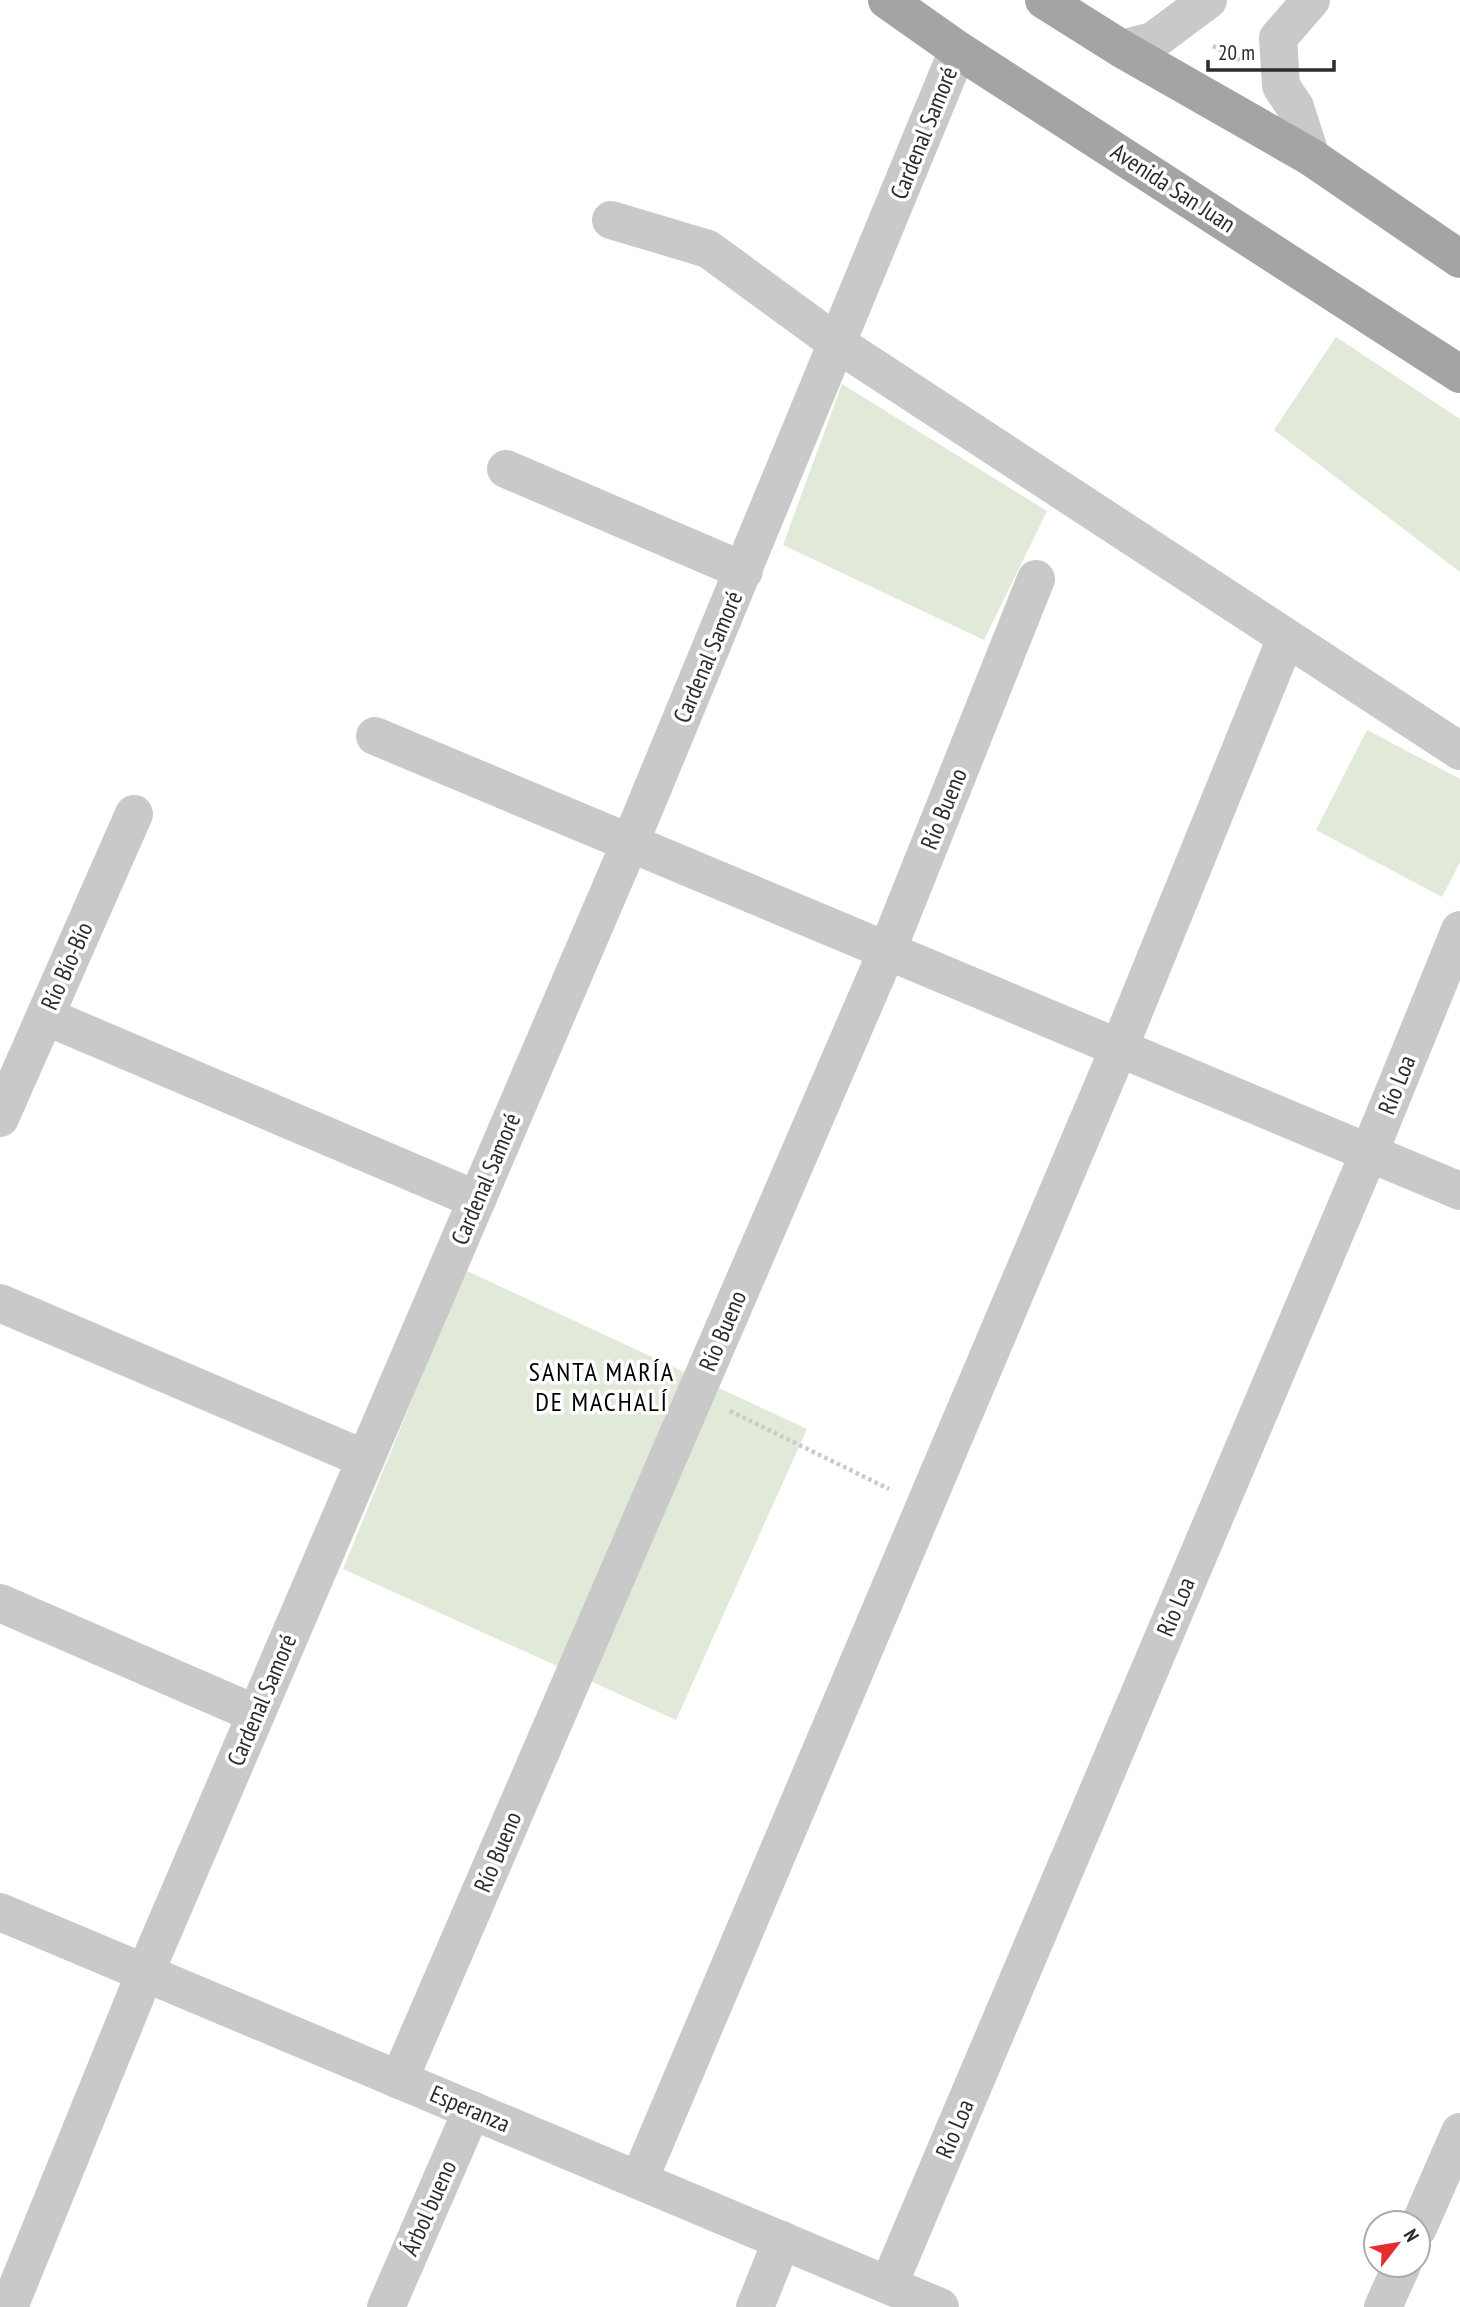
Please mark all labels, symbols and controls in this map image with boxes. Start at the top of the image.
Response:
scale bar [1208,28,1334,72]
text: 20 m [1218,39,1255,66]
street label: Cardenal Samoré [883,62,964,204]
street label: Avenida San Juan [1105,136,1241,239]
street label: Cardenal Samoré [666,586,749,727]
street label: Río Bueno [913,764,974,854]
street label: Río Bío-Bío [33,917,100,1015]
street label: Río Loa [1371,1051,1422,1119]
street label: Cardenal Samoré [444,1108,527,1249]
street label: Río Bueno [692,1286,753,1376]
district label: SANTA MARÍA DE MACHALÍ [529,1355,675,1418]
street label: Río Loa [1149,1573,1202,1641]
street label: Cardenal Samoré [220,1629,303,1770]
street label: Río Bueno [467,1807,528,1897]
street label: Esperanza [426,2078,515,2139]
street label: Río Loa [928,2095,981,2163]
street label: Árbol bueno [394,2155,463,2260]
north arrow [1362,2209,1432,2279]
text: N [1399,2225,1425,2246]

